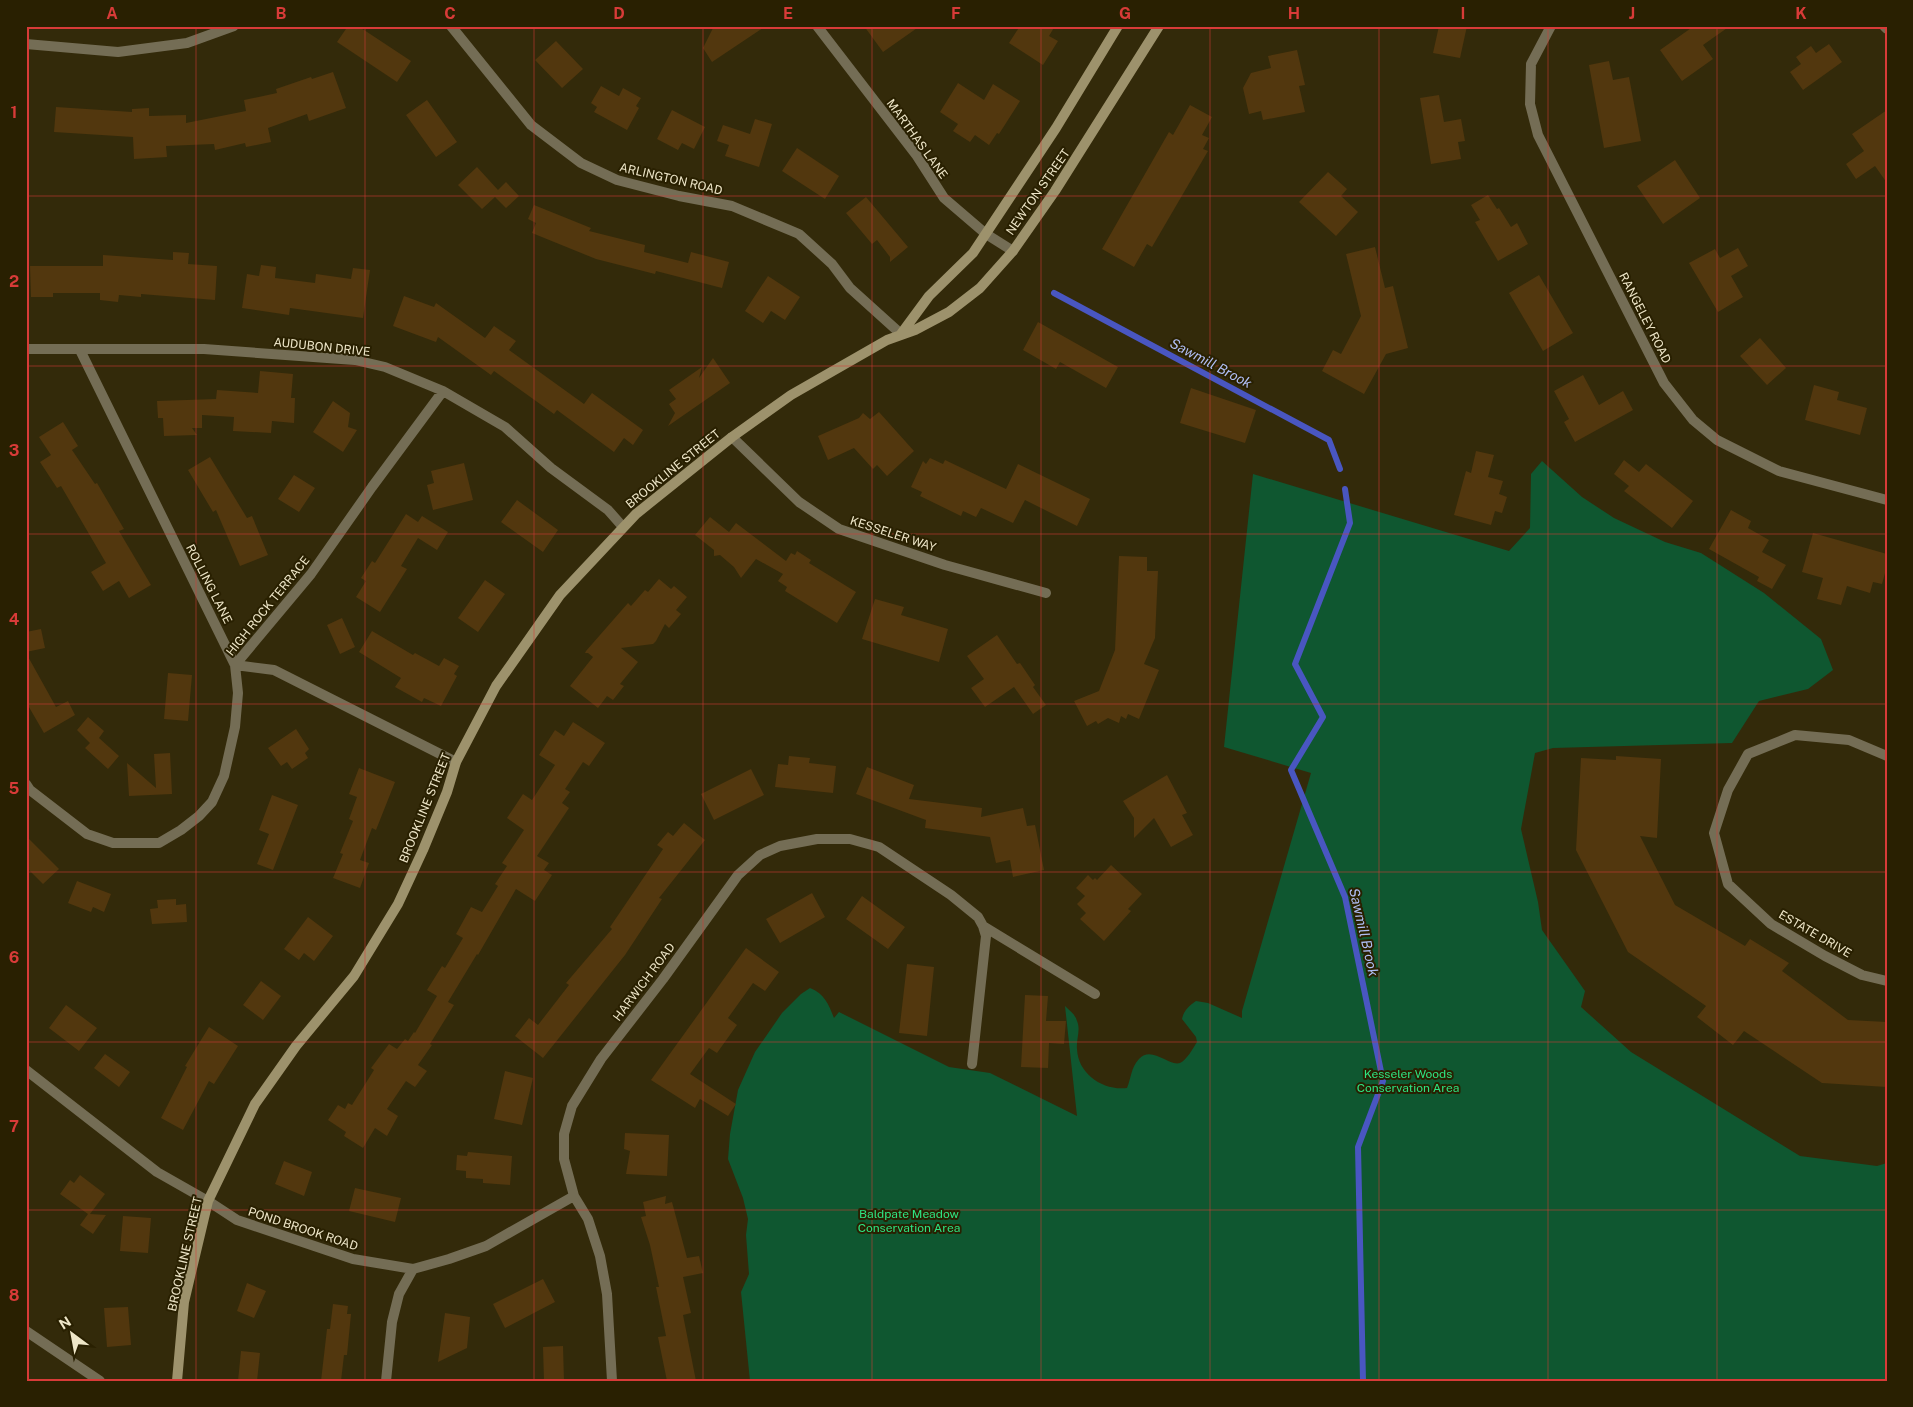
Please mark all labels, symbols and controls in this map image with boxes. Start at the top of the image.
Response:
text: A [106,4,118,23]
text: B [276,4,287,23]
text: C [444,4,456,23]
text: D [613,4,625,23]
text: E [783,4,793,23]
text: F [951,4,961,23]
text: G [1119,4,1131,23]
text: H [1288,4,1300,23]
text: I [1461,4,1465,23]
text: J [1629,4,1635,23]
text: K [1795,4,1807,23]
street label: MARTHAS LANE [883,97,951,181]
text: 1 [11,103,17,122]
street label: NEWTON STREET [1003,146,1073,238]
street label: ARLINGTON ROAD [618,160,724,198]
street label: RANGELEY ROAD [1616,270,1674,366]
text: 2 [9,272,19,291]
street label: AUDUBON DRIVE [273,335,371,359]
water label: Sawmill Brook [1167,335,1255,391]
street label: BROOKLINE STREET [623,427,723,511]
text: 3 [9,441,19,460]
street label: KESSELER WAY [848,514,938,555]
street label: ROLLING LANE [183,542,235,626]
street label: HIGH ROCK TERRACE [223,553,313,659]
text: 4 [9,610,20,629]
street label: BROOKLINE STREET [397,751,453,865]
text: 5 [9,779,20,798]
water label: Sawmill Brook [1346,886,1382,978]
street label: ESTATE DRIVE [1776,908,1854,960]
street label: HARWICH ROAD [610,940,678,1024]
text: 6 [9,948,19,967]
park label: Kesseler Woods Conservation Area [1357,1067,1459,1095]
text: 7 [9,1117,19,1136]
street label: BROOKLINE STREET [165,1195,205,1313]
street label: POND BROOK ROAD [246,1205,360,1253]
park label: Baldpate Meadow Conservation Area [858,1207,960,1235]
text: 8 [9,1286,20,1305]
north arrow [48,1310,98,1360]
text: N [56,1313,74,1333]

